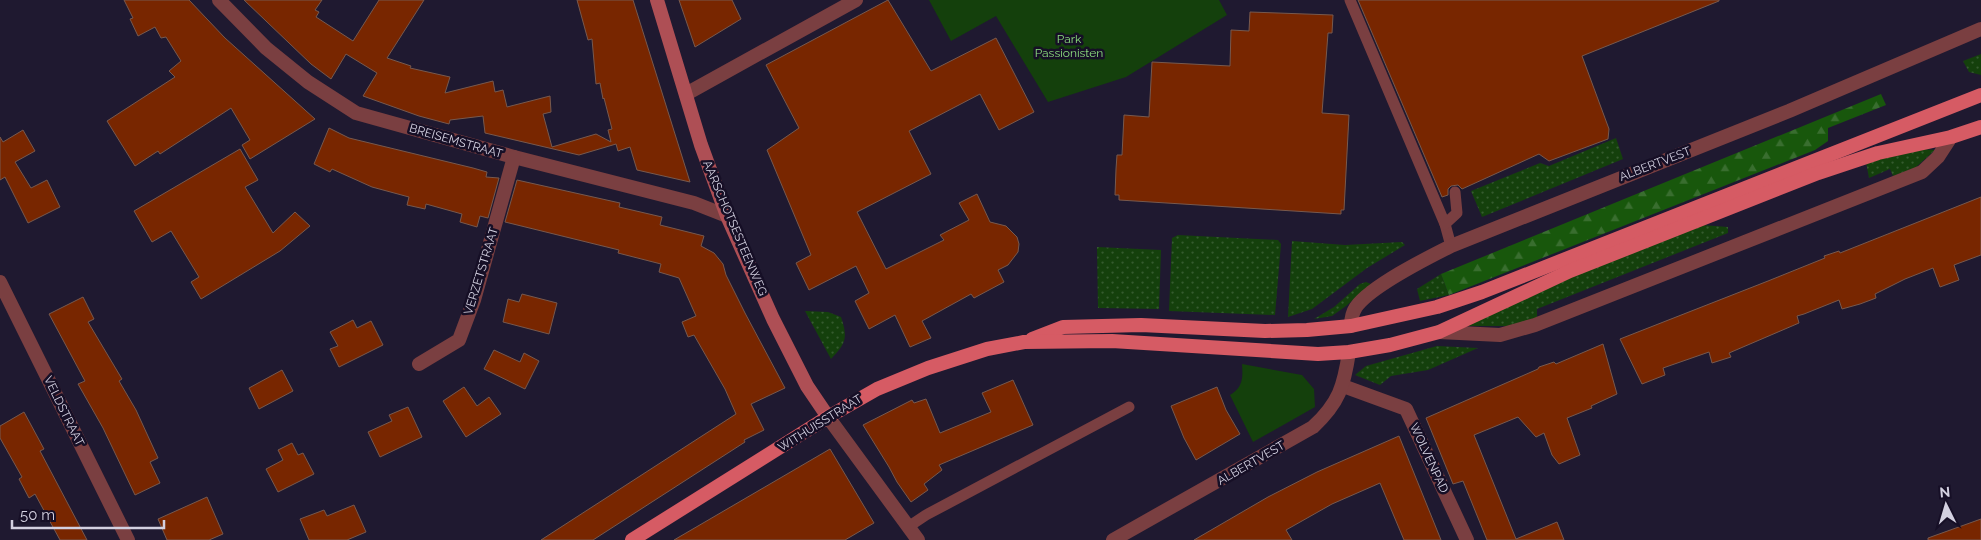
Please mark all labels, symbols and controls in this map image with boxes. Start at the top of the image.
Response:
park label: Park Passionisten [1035,32,1103,60]
street label: BREISEMSTRAAT [408,121,505,161]
street label: ALBERTVEST [1617,144,1693,184]
street label: AARSCHOTSESTEENWEG [700,158,770,298]
street label: VERZETSTRAAT [461,225,501,316]
street label: VELDSTRAAT [41,374,87,449]
street label: WITHUISSTRAAT [776,391,865,454]
street label: WOLVENPAD [1407,421,1451,495]
street label: ALBERTVEST [1215,438,1288,488]
north arrow [1921,480,1971,530]
text: N [1939,484,1951,500]
scale bar [12,498,165,530]
text: 50 m [20,506,55,524]

